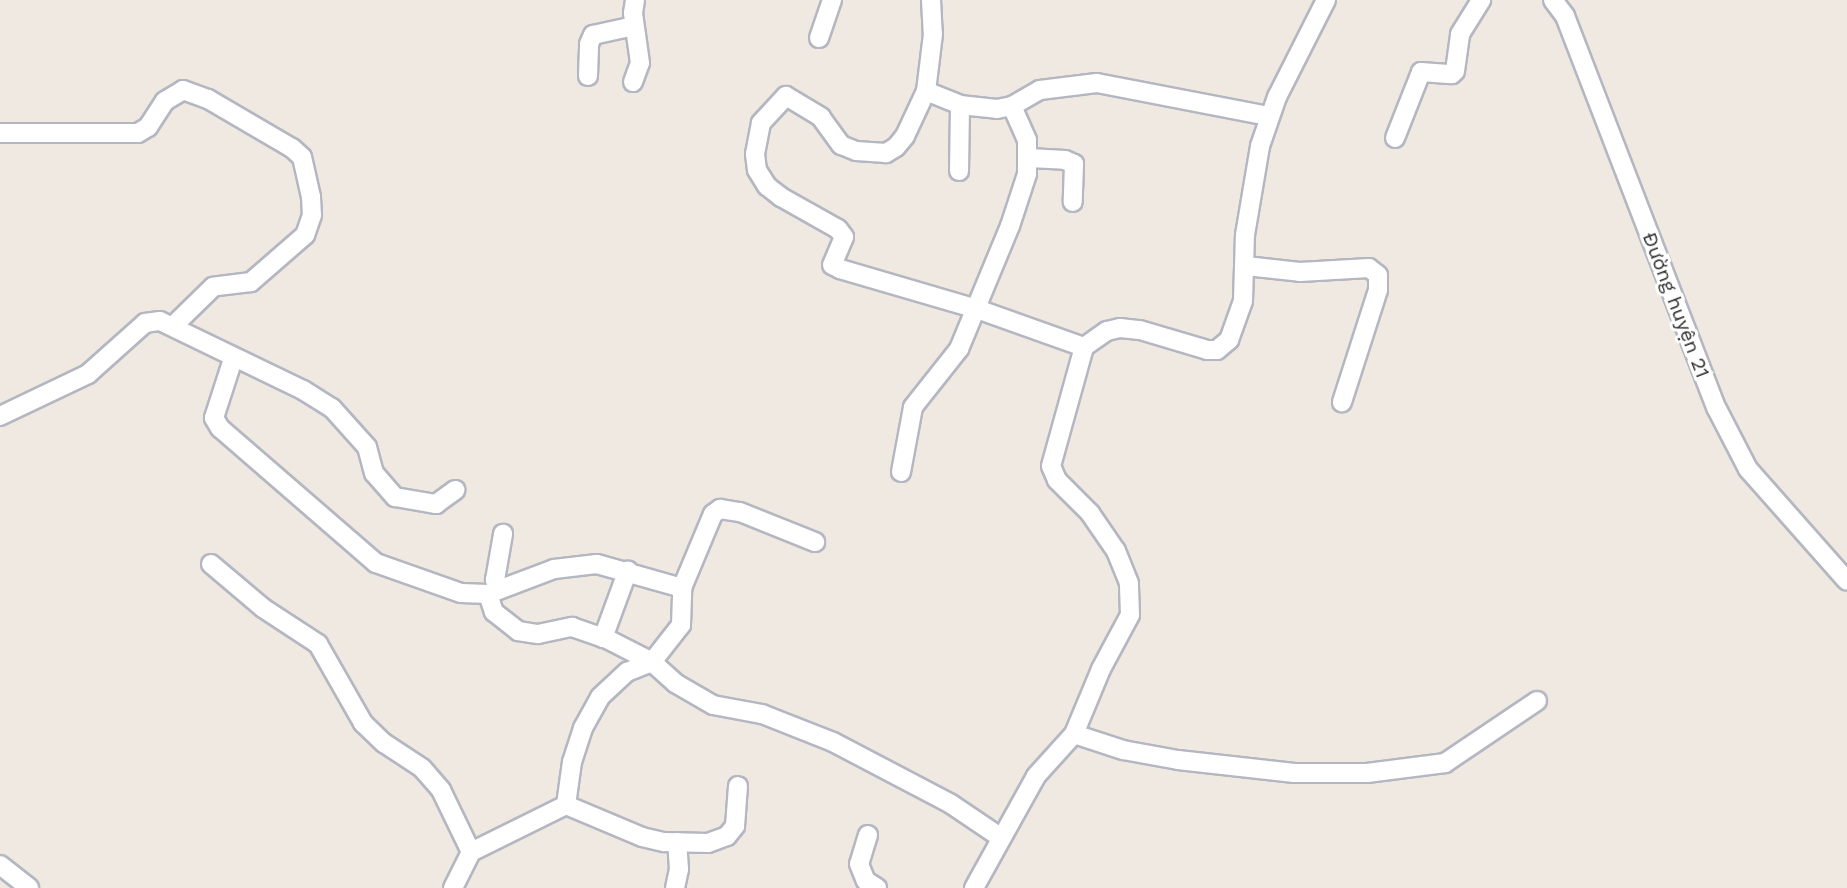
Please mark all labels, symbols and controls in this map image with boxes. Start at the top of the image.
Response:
street label: Đường huyện 21 [1637,229,1715,381]

